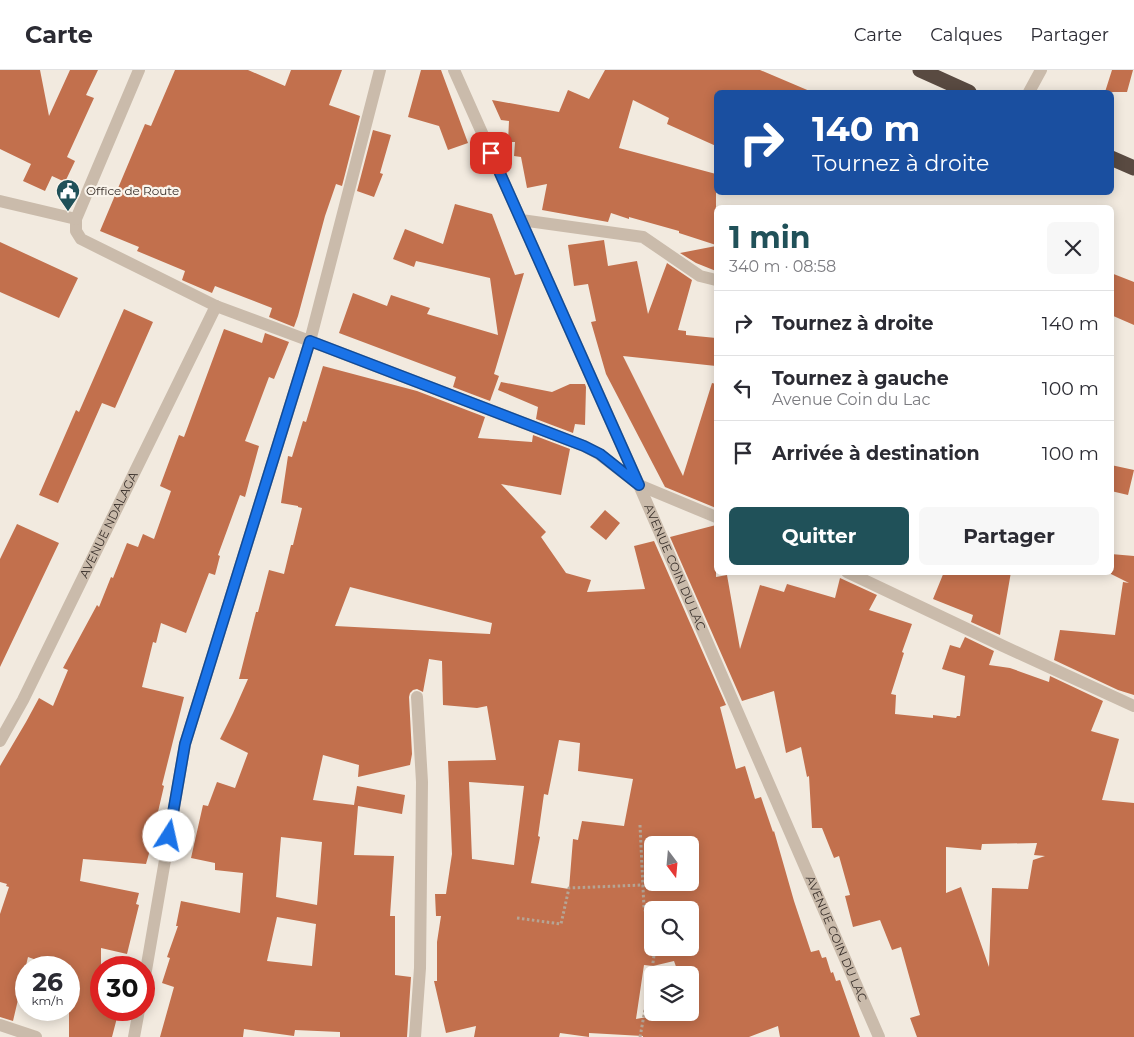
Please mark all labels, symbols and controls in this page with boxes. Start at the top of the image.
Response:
text: Carte [25,20,93,49]
text: Carte [854,24,902,46]
text: Calques [930,24,1002,46]
text: Partager [1030,24,1109,46]
text: 140 m [812,107,920,150]
icon: right [729,110,794,175]
pin [470,132,512,174]
icon: arrive [477,139,505,167]
text: Tournez à droite [812,150,989,177]
public building icon: Office de Route [55,178,81,212]
place label: Office de Route [86,183,179,198]
text: 1 min [729,219,810,256]
button: close [1047,222,1099,274]
text: 340 m · 08:58 [729,257,836,276]
icon: right [729,309,757,337]
text: Tournez à droite [772,312,933,335]
text: 140 m [1042,312,1099,335]
text: Tournez à gauche [772,367,949,390]
icon: left [729,374,757,402]
text: 100 m [1042,377,1099,400]
text: Avenue Coin du Lac [772,390,931,409]
icon: arrive [729,439,757,467]
text: Arrivée à destination [772,442,980,465]
text: 100 m [1042,442,1099,465]
street label: AVENUE NDALAGA [76,469,141,580]
street label: AVENUE COIN DU LAC [641,502,709,633]
button: Quitter [729,507,909,565]
button: Partager [919,507,1099,565]
position arrow [142,809,194,861]
north arrow [644,836,699,891]
map controls [644,836,699,1021]
street label: AVENUE COIN DU LAC [803,873,871,1004]
button: search [644,901,699,956]
speed limit sign: 30 [90,956,155,1021]
button: layers [644,966,699,1021]
text: 26 [32,967,63,997]
text: km/h [31,993,64,1008]

